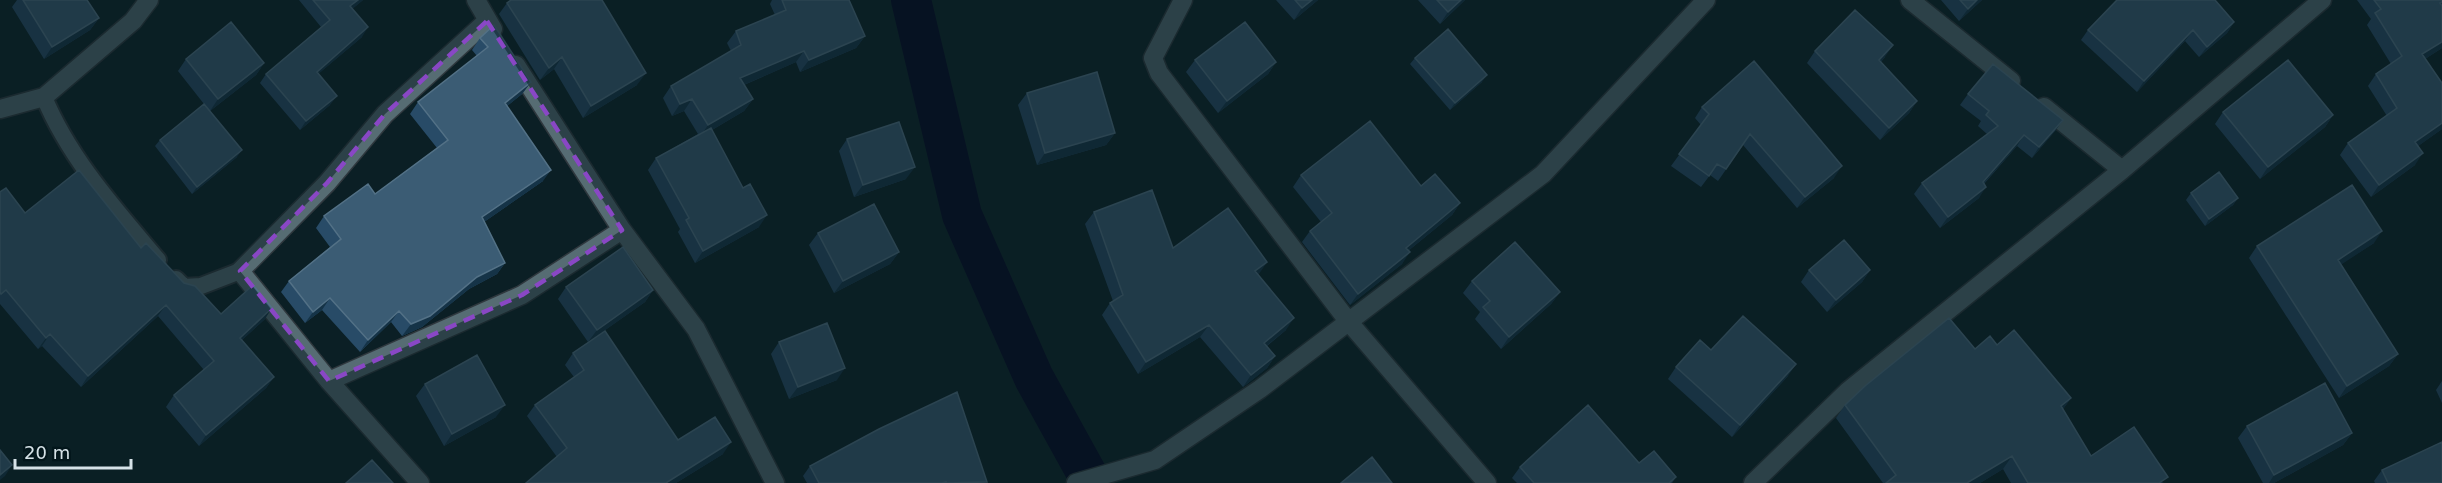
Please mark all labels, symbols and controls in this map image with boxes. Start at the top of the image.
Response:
scale bar [15,432,130,470]
text: 20 m [24,442,70,463]

